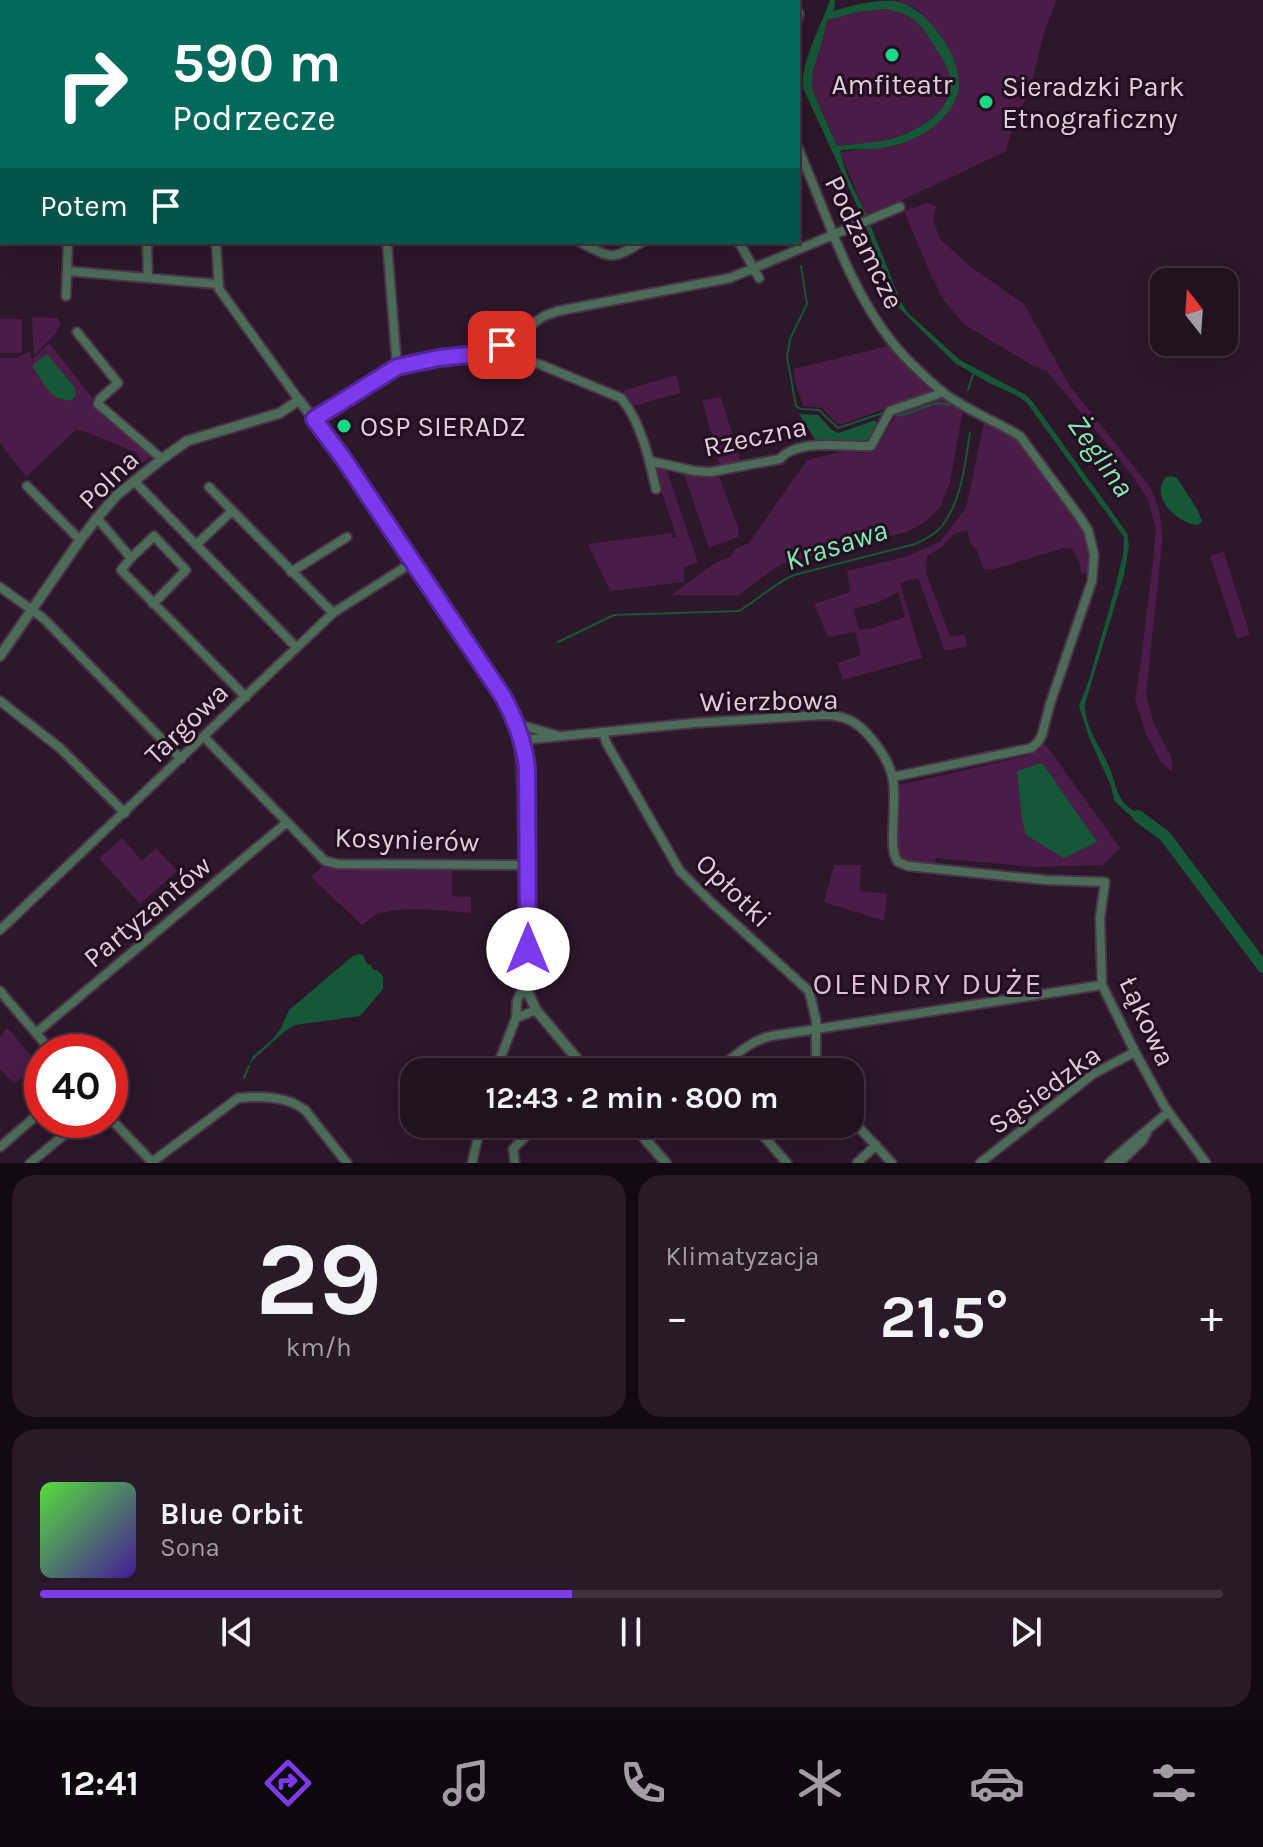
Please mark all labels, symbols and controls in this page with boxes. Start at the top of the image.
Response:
text: 590 m [172,30,342,95]
icon: right [40,32,144,136]
marker: Amfiteatr [883,46,901,64]
place label: Amfiteatr [831,68,953,101]
place label: Sieradzki Park Etnograficzny [1002,70,1185,135]
marker: Sieradzki Park Etnograficzny [977,93,995,111]
text: Podrzecze [172,97,336,139]
street label: Podzamcze [818,170,911,314]
icon: arrive [144,184,188,228]
text: Potem [40,188,128,224]
north arrow [1150,268,1238,356]
map controls [1150,268,1238,356]
pin [468,311,536,379]
icon: arrive [480,323,524,367]
water label: Żeglina [1060,408,1142,504]
street label: Rzeczna [700,409,810,464]
place label: OSP SIERADZ [360,410,526,443]
marker: OSP SIERADZ [335,417,353,435]
street label: Polna [71,443,145,516]
water label: Krasawa [780,512,892,578]
street label: Targowa [138,676,235,771]
street label: Wierzbowa [699,683,839,718]
street label: Kosynierów [334,820,480,859]
street label: Opłotki [689,846,778,934]
street label: Partyzantów [77,849,218,974]
position arrow [486,907,570,991]
district label: OLENDRY DUŻE [813,966,1043,1002]
street label: Łąkowa [1112,971,1183,1071]
speed limit sign: 40 [24,1034,128,1138]
street label: Sąsiedzka [982,1038,1107,1141]
text: 12:43 · 2 min · 800 m [486,1080,778,1116]
text: 29 [256,1219,382,1340]
text: Klimatyzacja [666,1241,819,1272]
text: 21.5° [880,1282,1009,1352]
text: − [666,1292,689,1343]
text: + [1200,1292,1223,1343]
text: km/h [286,1332,352,1363]
text: Blue Orbit [160,1496,303,1532]
text: Sona [160,1532,220,1563]
icon: previous [215,1610,259,1654]
icon: pause [609,1610,653,1654]
icon: next [1004,1610,1048,1654]
icon: directions [260,1755,316,1811]
icon: music [438,1755,494,1811]
icon: phone [615,1755,671,1811]
icon: climate [792,1755,848,1811]
icon: car [969,1755,1025,1811]
icon: filters [1146,1755,1202,1811]
text: 12:41 [61,1762,139,1804]

